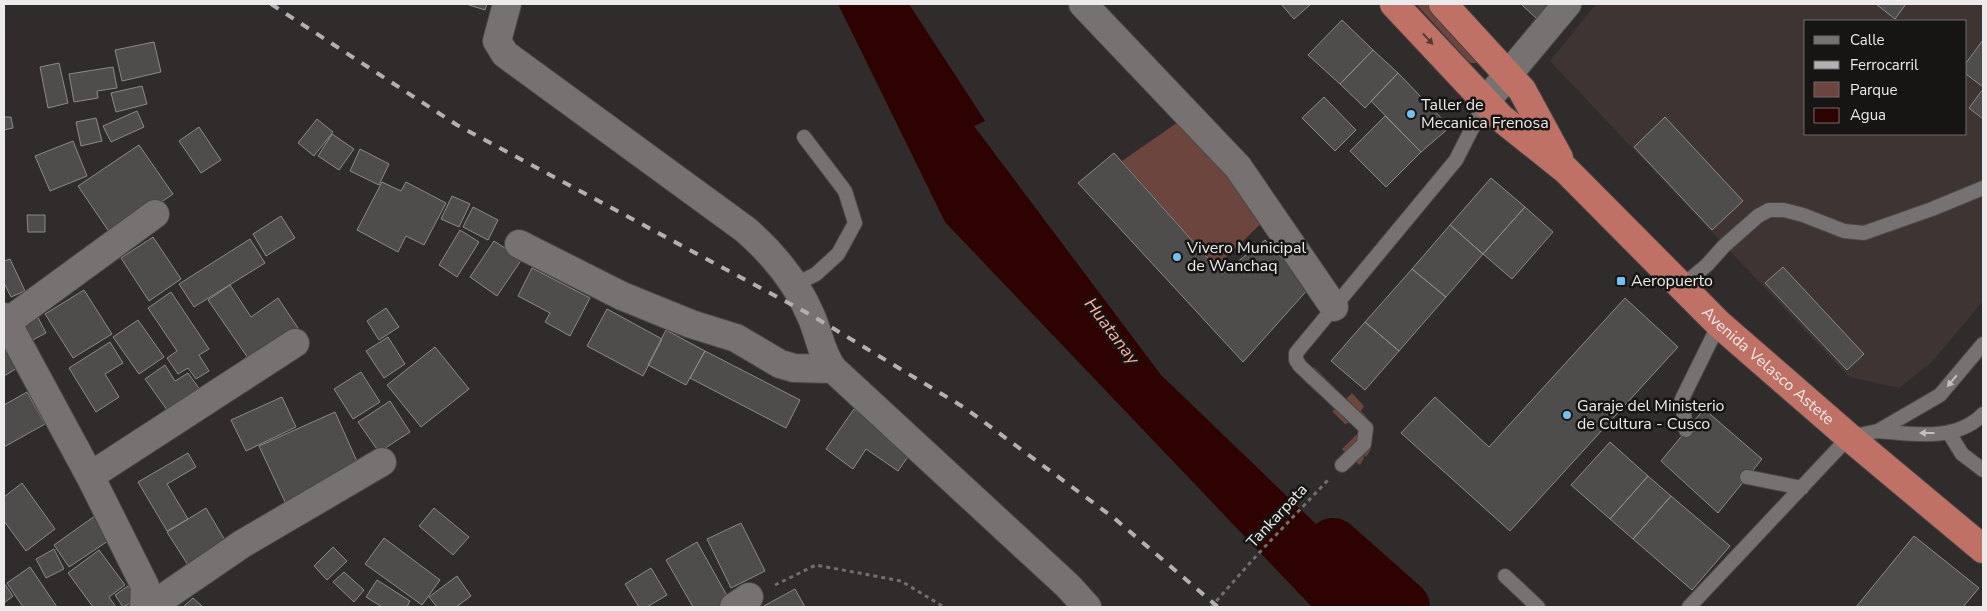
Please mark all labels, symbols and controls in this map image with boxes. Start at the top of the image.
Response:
legend [1804,20,1967,135]
text: Calle [1850,30,1885,50]
one-way arrow [1422,33,1434,45]
text: Ferrocarril [1850,55,1919,75]
text: Parque [1850,80,1898,100]
place label: Taller de Mecanica Frenosa [1421,94,1549,134]
text: Agua [1850,105,1886,125]
marker: Taller de Mecanica Frenosa [1405,108,1417,120]
place label: Vivero Municipal de Wanchaq [1186,237,1306,277]
marker: Vivero Municipal de Wanchaq [1171,251,1183,263]
place label: Aeropuerto [1631,270,1713,292]
marker: Aeropuerto [1615,275,1627,287]
water label: Huatanay [1079,293,1146,370]
street label: Avenida Velasco Astete [1697,302,1839,430]
one-way arrow [1947,375,1958,388]
place label: Garaje del Ministerio de Cultura - Cusco [1577,395,1725,435]
marker: Garaje del Ministerio de Cultura - Cusco [1561,409,1573,421]
one-way arrow [1919,429,1935,437]
street label: Tankarpata [1242,479,1312,553]

